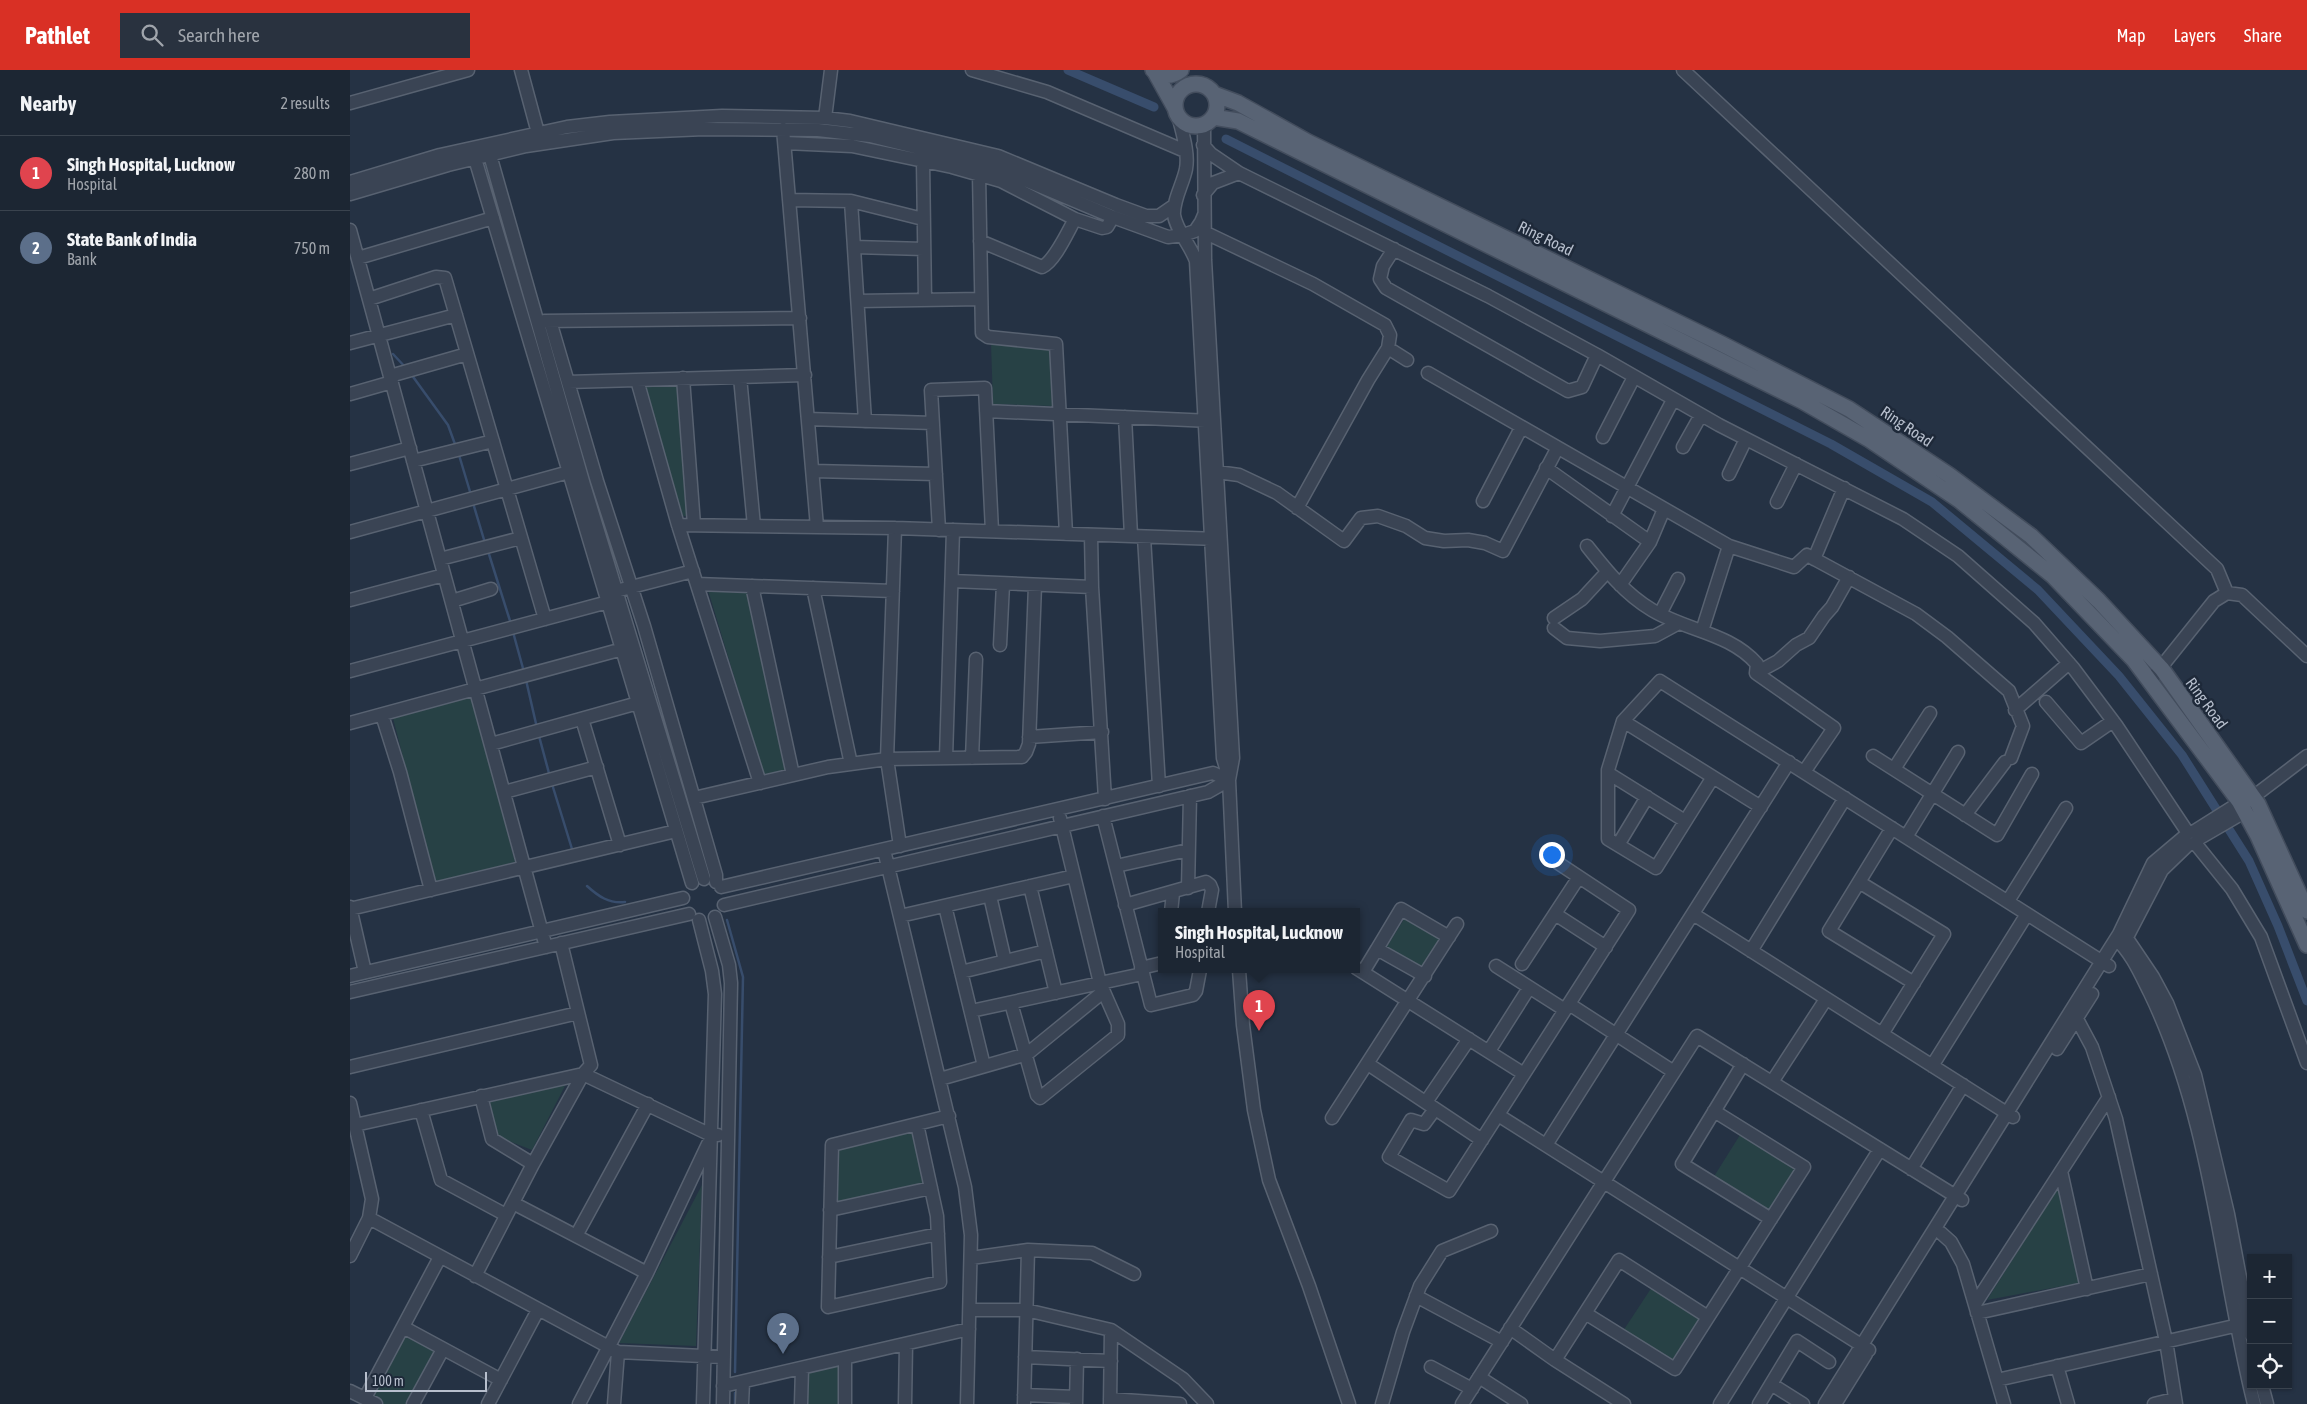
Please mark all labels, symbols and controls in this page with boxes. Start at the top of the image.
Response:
search box [120,13,470,58]
icon: search [138,21,166,49]
text: Pathlet [25,22,90,49]
text: Search here [178,24,260,46]
text: Map [2116,25,2145,46]
text: Layers [2173,25,2216,46]
text: Share [2244,25,2282,46]
text: Nearby [20,91,76,115]
text: 2 results [280,94,330,112]
text: Singh Hospital, Lucknow [67,153,235,175]
text: 1 [32,164,40,182]
text: 280 m [294,164,330,182]
text: Hospital [67,175,117,193]
street label: Ring Road [1515,217,1576,260]
text: State Bank of India [67,228,197,250]
text: 2 [32,239,40,257]
text: 750 m [294,239,330,257]
text: Bank [67,250,97,268]
street label: Ring Road [1877,402,1937,451]
street label: Ring Road [2182,674,2232,733]
your location [1539,842,1565,868]
popup [1158,908,1360,973]
text: Singh Hospital, Lucknow [1175,921,1343,943]
text: Hospital [1175,943,1225,961]
pin: 1 [1243,990,1275,1031]
map controls [2247,1254,2292,1389]
button: + [2247,1254,2292,1299]
button: − [2247,1299,2292,1344]
pin: 2 [767,1313,799,1354]
button: locate [2247,1344,2292,1389]
scale bar [365,1369,488,1392]
text: 100 m [372,1373,404,1389]

